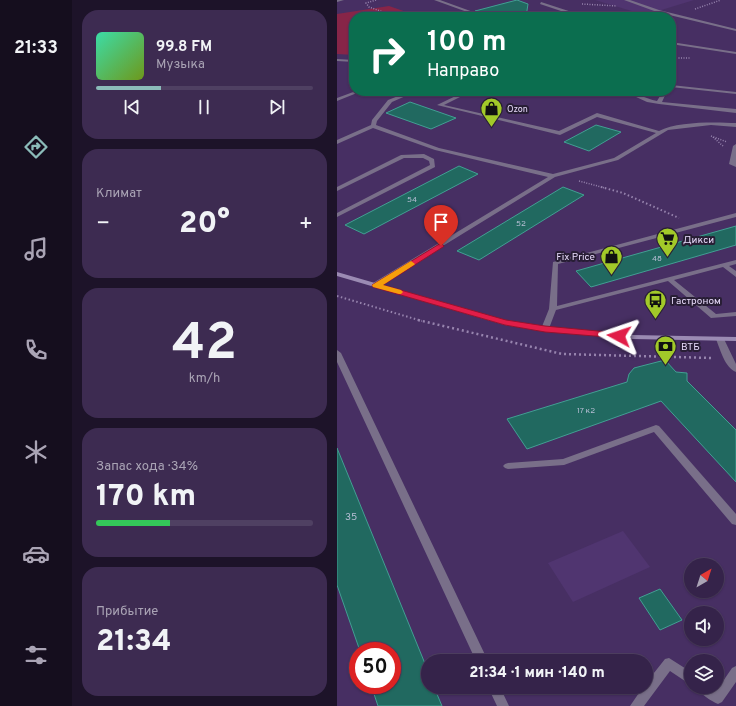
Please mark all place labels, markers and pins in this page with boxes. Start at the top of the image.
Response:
shop icon: Ozon [478,96,504,129]
place label: Ozon [507,104,528,115]
pin [424,205,458,246]
supermarket icon: Дикси [655,226,681,259]
place label: Дикси [683,234,714,247]
shop icon: Fix Price [598,243,624,276]
place label: Fix Price [556,251,595,264]
bus stop icon: Гастроном [642,287,668,320]
place label: Гастроном [671,295,721,308]
bank icon: ВТБ [652,333,678,366]
place label: ВТБ [681,341,700,354]

